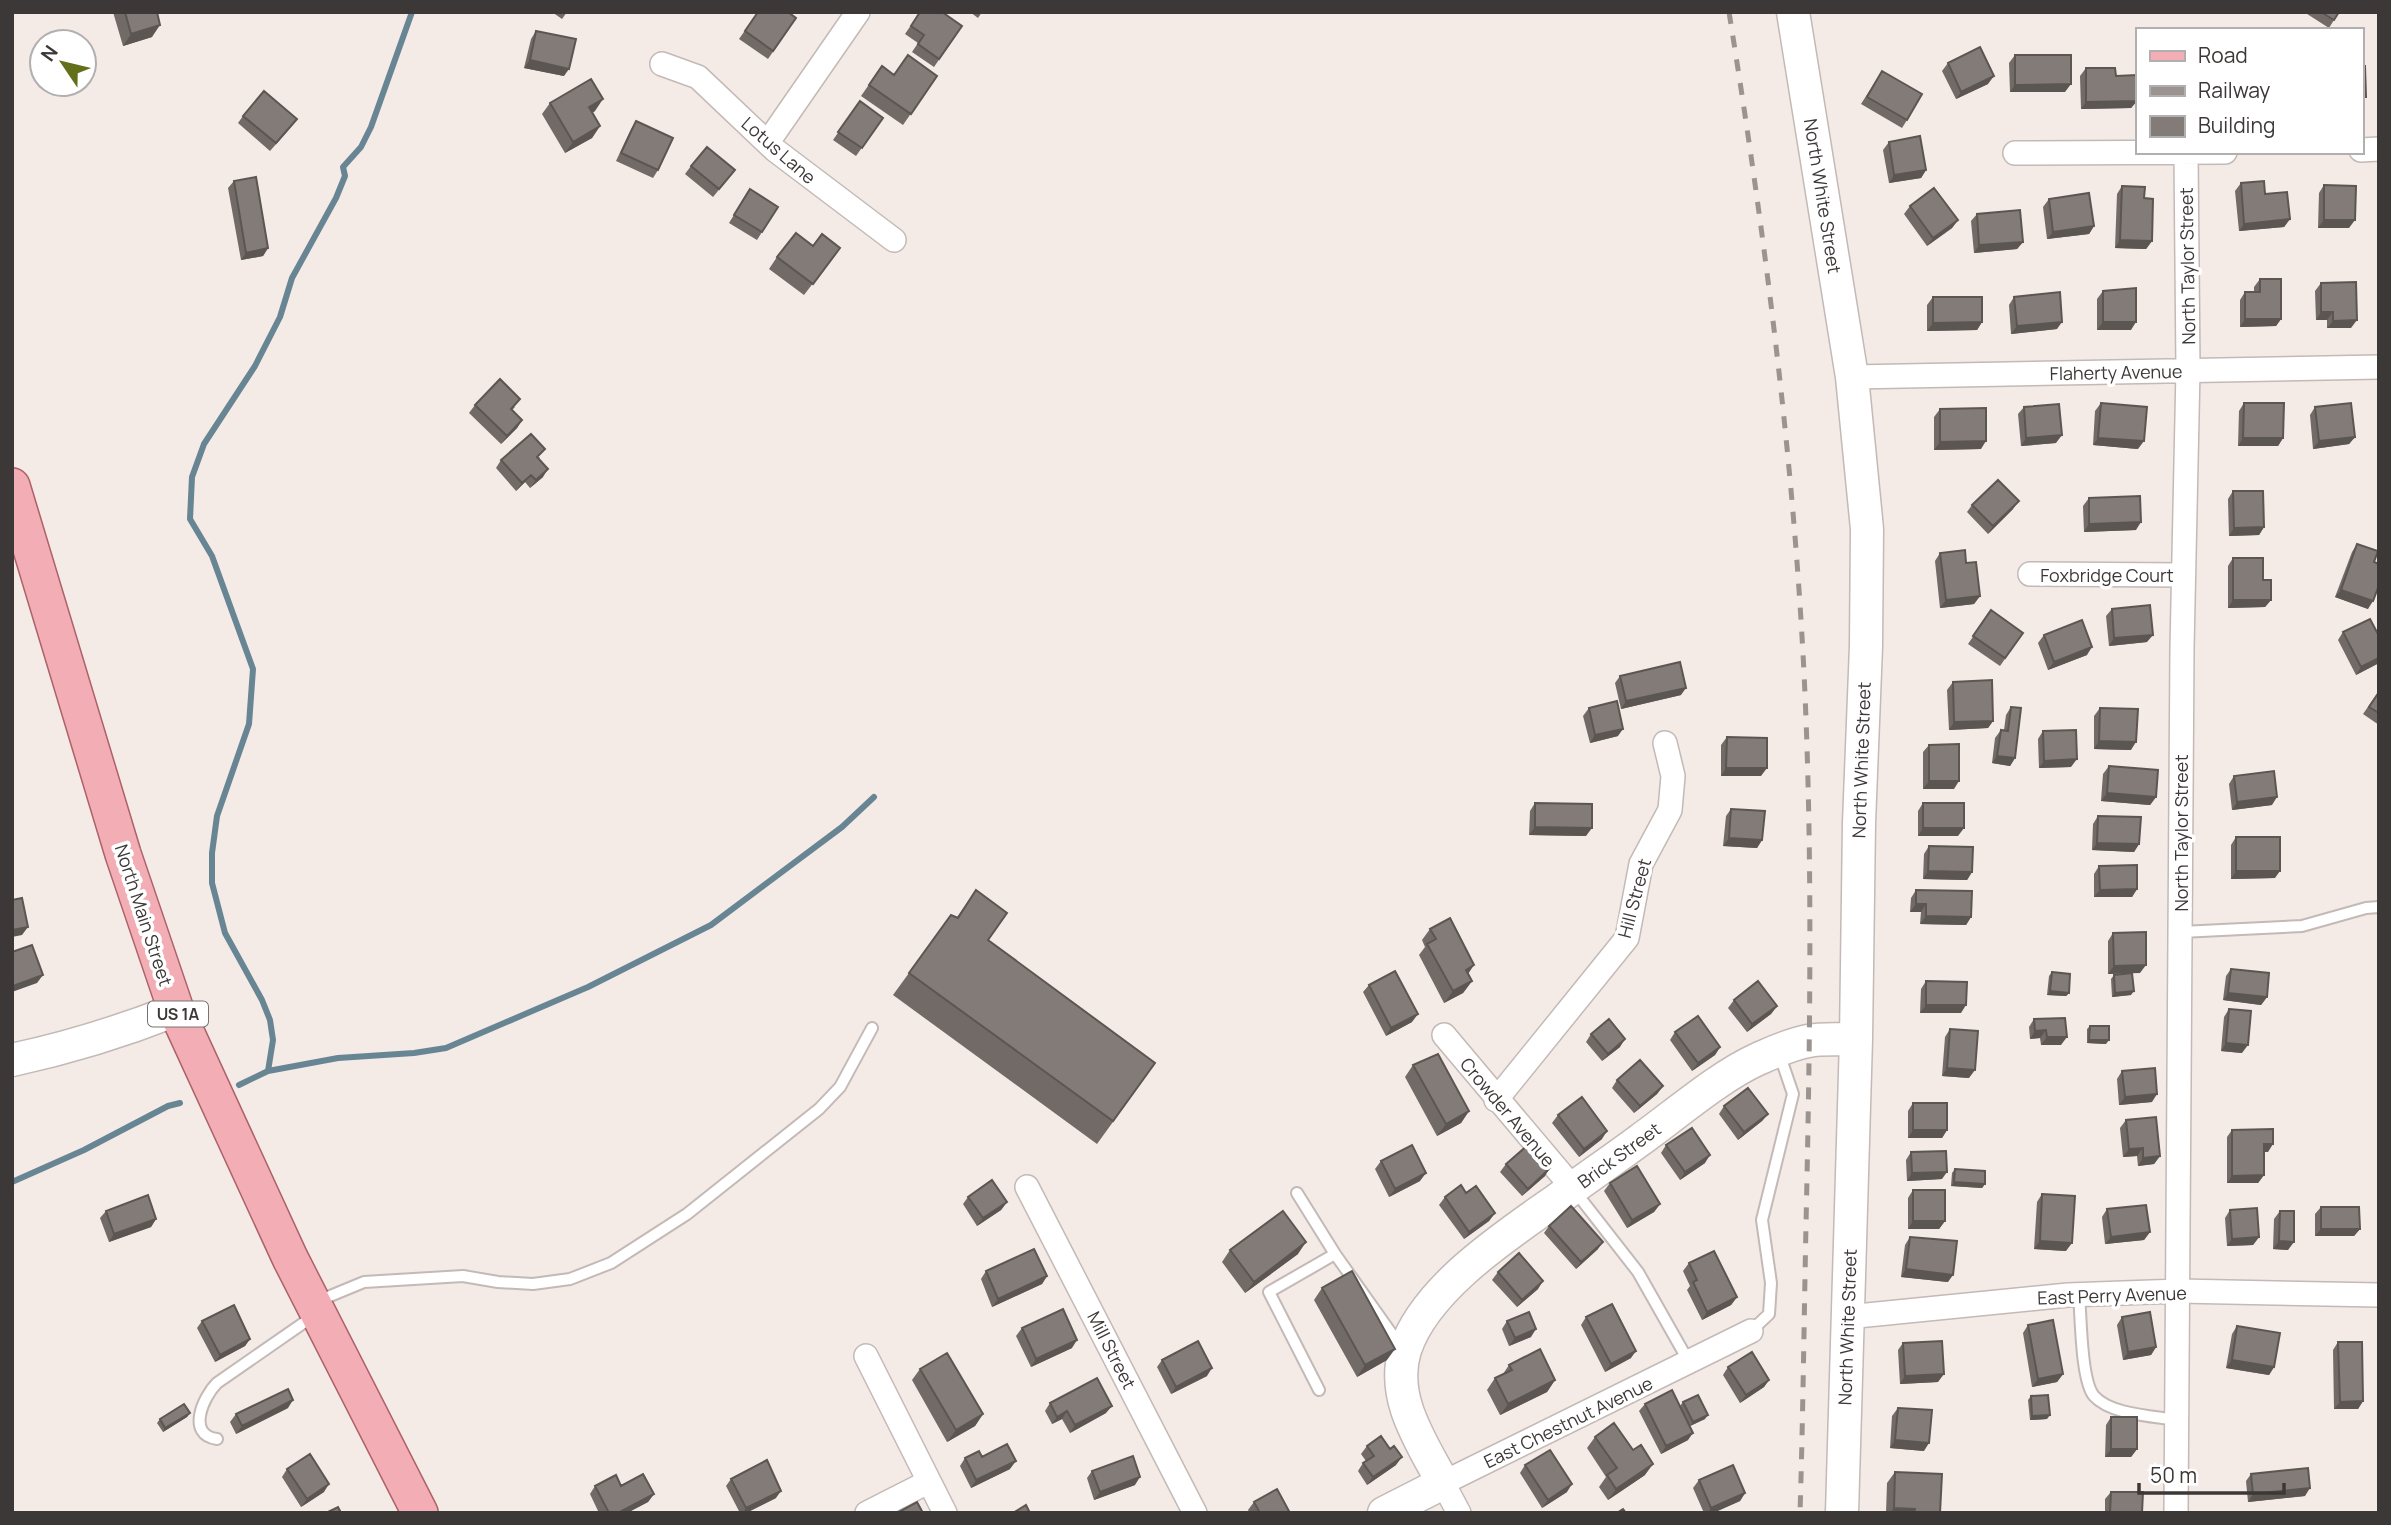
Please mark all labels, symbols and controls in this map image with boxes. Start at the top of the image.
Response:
north arrow [28,28,98,98]
legend [2136,28,2363,154]
text: N [35,40,64,66]
text: Road [2198,41,2248,69]
text: Railway [2198,76,2270,104]
street label: Lotus Lane [737,111,821,189]
text: Building [2198,111,2275,139]
street label: North White Street [1799,117,1847,275]
street label: North Taylor Street [2174,187,2200,345]
street label: Flaherty Avenue [2049,359,2183,385]
street label: Foxbridge Court [2040,563,2174,587]
street label: North White Street [1846,681,1876,839]
street label: North Taylor Street [2169,754,2193,912]
street label: North Main Street [110,841,178,989]
street label: Hill Street [1612,856,1656,940]
road number: US 1A [148,1002,208,1026]
street label: Crowder Avenue [1455,1052,1561,1172]
street label: Brick Street [1573,1117,1665,1193]
street label: North White Street [1832,1248,1862,1406]
street label: East Perry Avenue [2037,1280,2187,1310]
street label: Mill Street [1082,1307,1142,1393]
street label: East Chestnut Avenue [1480,1371,1656,1473]
scale bar [2139,1452,2284,1496]
text: 50 m [2150,1461,2197,1489]

